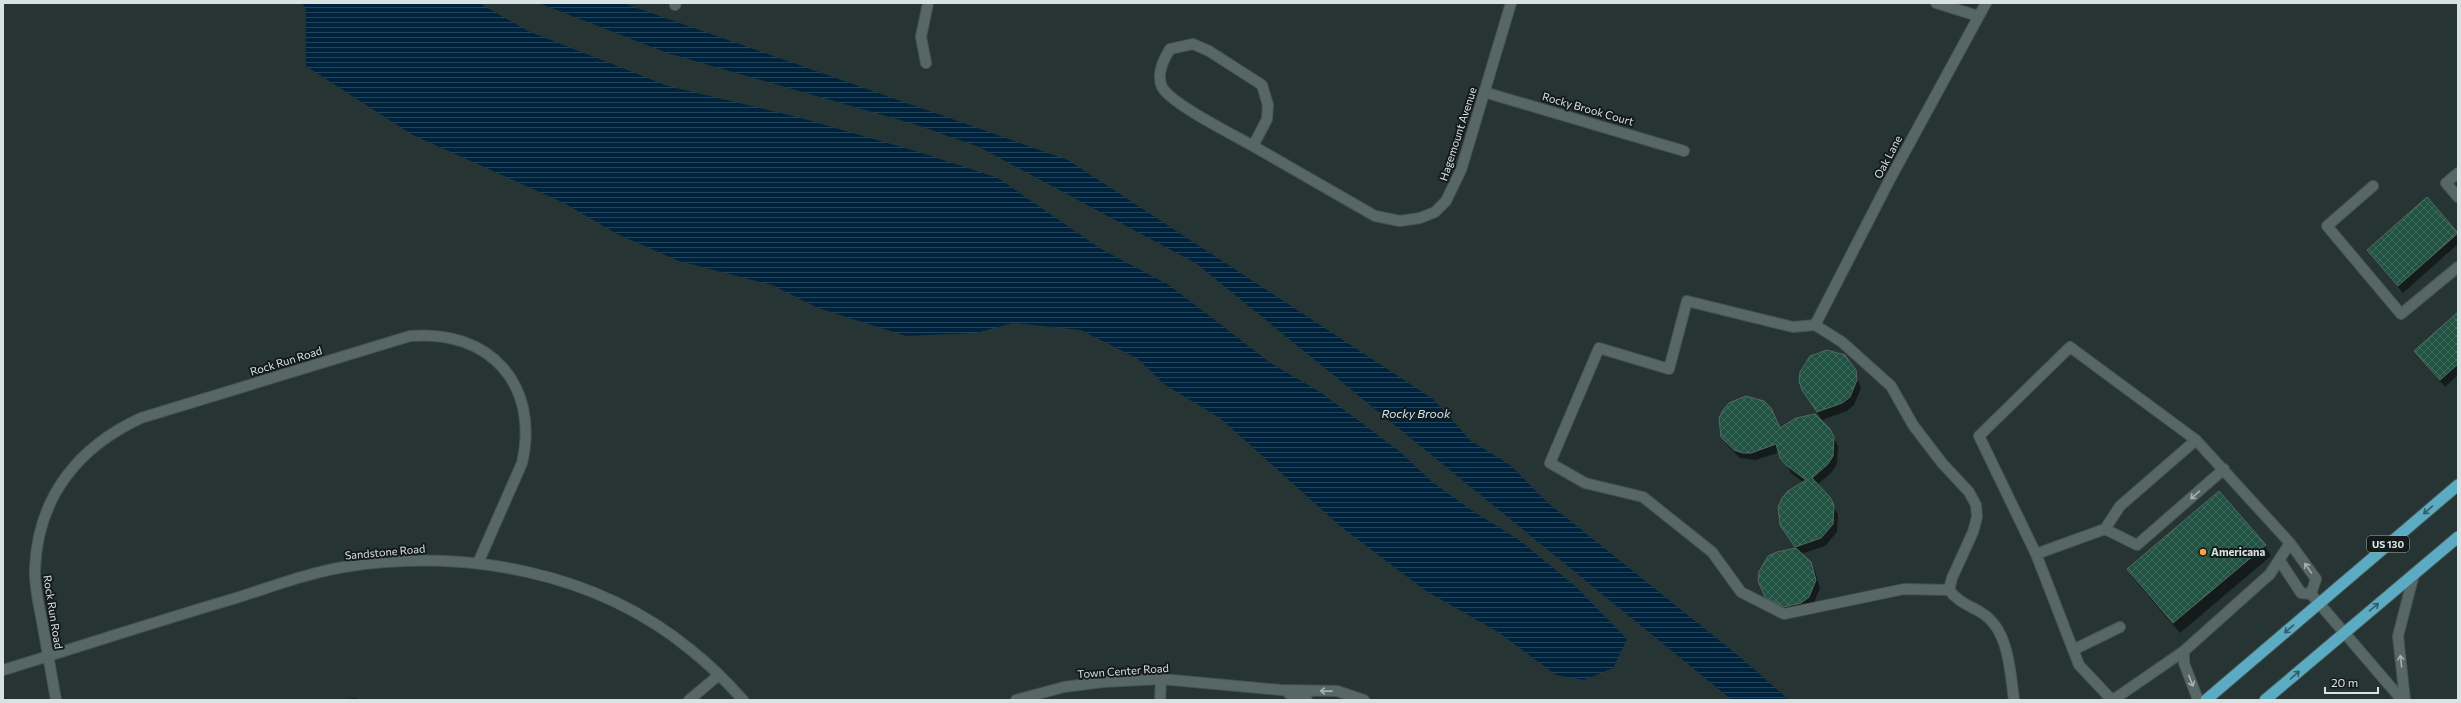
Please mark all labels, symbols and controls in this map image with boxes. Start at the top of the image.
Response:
street label: Hagemount Avenue [1436,85,1479,182]
street label: Rocky Brook Court [1541,89,1636,128]
street label: Oak Lane [1871,133,1904,181]
street label: Rock Run Road [248,343,323,378]
water label: Rocky Brook [1382,406,1451,420]
one-way arrow [2190,490,2200,499]
one-way arrow [2423,505,2434,514]
road number: US 130 [2367,536,2409,552]
street label: Sandstone Road [344,542,426,561]
place label: Americana [2211,545,2265,558]
marker: Americana [2198,547,2208,557]
one-way arrow [2304,562,2312,573]
street label: Rock Run Road [41,574,66,650]
one-way arrow [2368,603,2379,612]
one-way arrow [2283,624,2294,633]
one-way arrow [2397,655,2404,668]
street label: Town Center Road [1077,661,1169,680]
scale bar [2325,669,2378,695]
one-way arrow [2290,670,2300,679]
one-way arrow [2188,675,2195,687]
text: 20 m [2331,675,2358,689]
one-way arrow [1320,687,1333,694]

